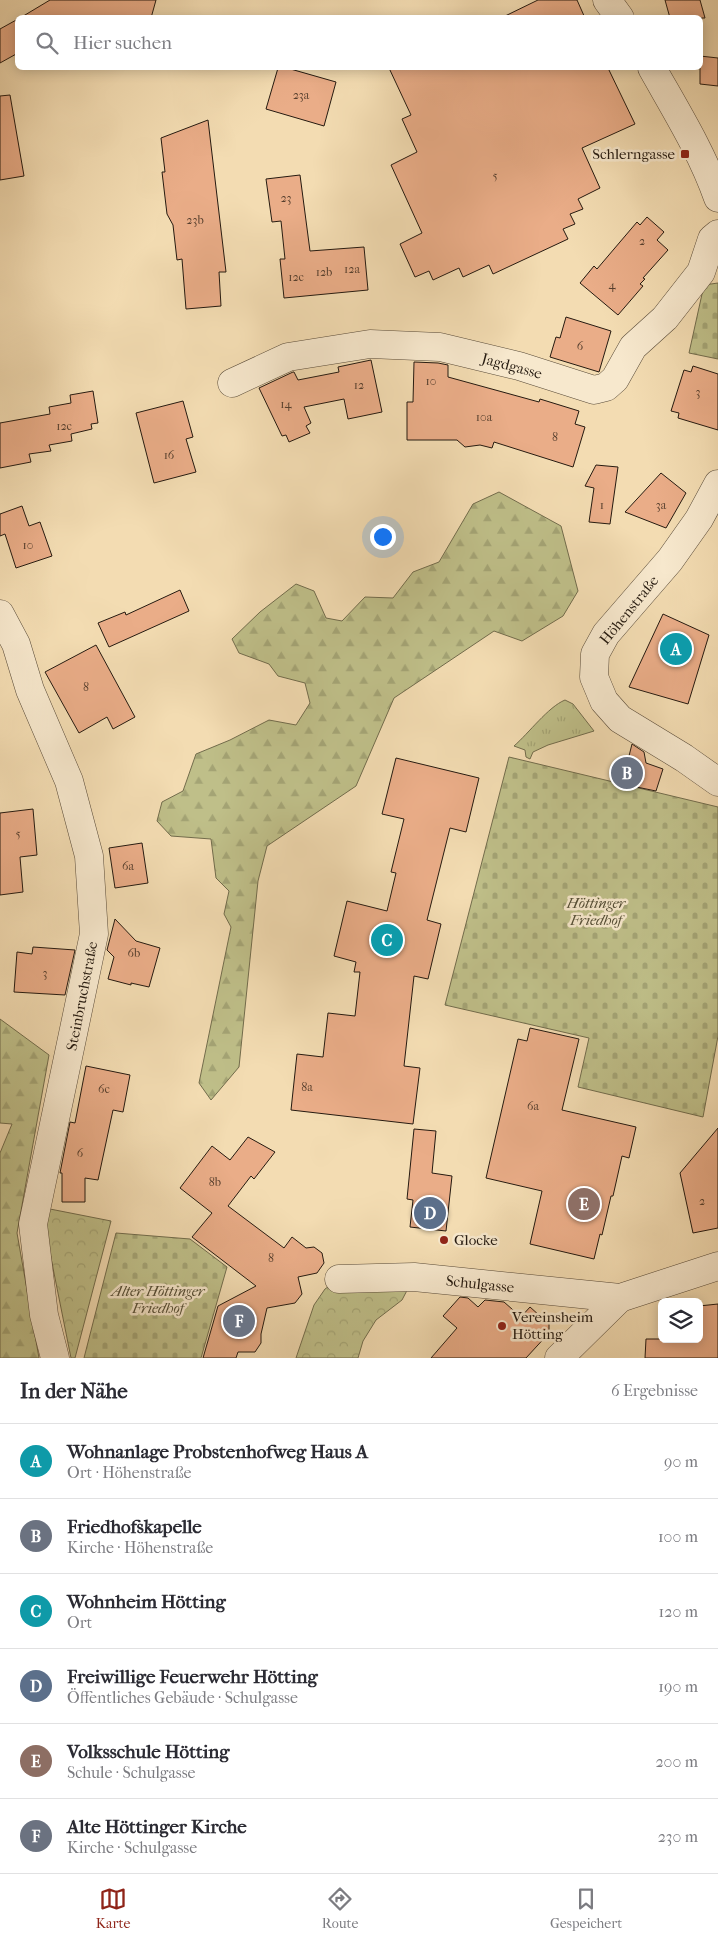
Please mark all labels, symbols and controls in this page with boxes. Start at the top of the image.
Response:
search box [15,15,703,70]
icon: search [33,29,61,57]
text: Hier suchen [73,32,172,54]
house number: 23a [293,88,310,102]
place label: Schlerngasse [592,145,676,163]
marker: Schlerngasse [679,148,691,160]
house number: 5 [492,169,498,183]
house number: 23 [280,191,292,205]
house number: 23b [186,213,204,227]
house number: 2 [639,234,645,248]
house number: 12a [344,262,360,276]
house number: 12b [316,265,332,279]
house number: 12c [288,270,304,284]
house number: 4 [608,278,616,292]
house number: 6 [577,339,584,353]
street label: Jagdgasse [479,349,545,383]
house number: 10 [426,374,436,388]
house number: 12 [354,378,364,392]
house number: 3 [696,385,701,399]
house number: 14 [280,397,293,411]
house number: 10a [476,410,493,424]
house number: 12c [56,419,72,433]
house number: 8 [552,430,558,444]
house number: 16 [164,448,175,462]
house number: 1 [600,498,604,512]
house number: 3a [656,498,667,512]
your location [370,524,396,550]
house number: 10 [23,538,33,552]
street label: Höhenstraße [596,571,663,648]
pin: A [660,630,692,668]
house number: 8 [83,680,89,694]
pin: B [611,754,643,792]
house number: 5 [15,827,21,841]
house number: 6a [122,859,134,873]
park label: Höttinger Friedhof [566,894,626,929]
pin: C [371,921,403,959]
street label: Steinbruchstraße [63,939,102,1052]
house number: 6b [128,946,140,960]
house number: 3 [43,966,48,980]
house number: 8a [301,1080,313,1094]
house number: 6c [98,1082,110,1096]
house number: 6a [527,1099,539,1113]
house number: 6 [77,1146,84,1160]
house number: 8b [209,1175,221,1189]
pin: E [568,1185,600,1223]
pin: D [414,1194,446,1232]
house number: 2 [699,1194,705,1208]
place label: Glocke [454,1231,498,1249]
marker: Glocke [438,1234,450,1246]
house number: 8 [268,1251,274,1265]
street label: Schulgasse [445,1271,516,1297]
park label: Alter Höttinger Friedhof [109,1282,206,1317]
map controls [658,1298,703,1343]
button: layers [658,1298,703,1343]
pin: F [223,1302,255,1340]
place label: Vereinsheim Hötting [511,1308,594,1343]
marker: Vereinsheim Hötting [496,1320,508,1332]
text: In der Nähe [20,1379,128,1403]
text: 6 Ergebnisse [611,1381,698,1400]
text: Wohnanlage Probstenhofweg Haus A [67,1441,368,1463]
text: A [31,1452,41,1471]
text: 90 m [664,1452,698,1471]
text: Ort · Höhenstraße [67,1463,191,1482]
text: Friedhofskapelle [67,1516,202,1538]
text: B [31,1527,41,1546]
text: 100 m [658,1527,698,1546]
text: Kirche · Höhenstraße [67,1538,213,1557]
text: Wohnheim Hötting [67,1591,226,1613]
text: C [31,1602,41,1621]
text: 120 m [659,1602,698,1621]
text: Ort [67,1613,92,1632]
text: Freiwillige Feuerwehr Hötting [67,1666,318,1688]
text: D [30,1677,42,1696]
text: 190 m [658,1677,698,1696]
text: Öffentliches Gebäude · Schulgasse [67,1688,298,1707]
text: Volksschule Hötting [67,1741,229,1763]
text: E [31,1752,41,1771]
text: 200 m [655,1752,698,1771]
text: Schule · Schulgasse [67,1763,196,1782]
text: Alte Höttinger Kirche [67,1816,247,1838]
text: F [32,1827,40,1846]
text: 230 m [658,1827,698,1846]
text: Kirche · Schulgasse [67,1838,197,1857]
tab: Karte [96,1885,130,1932]
tab: Route [322,1885,359,1932]
tab: Gespeichert [550,1885,622,1932]

